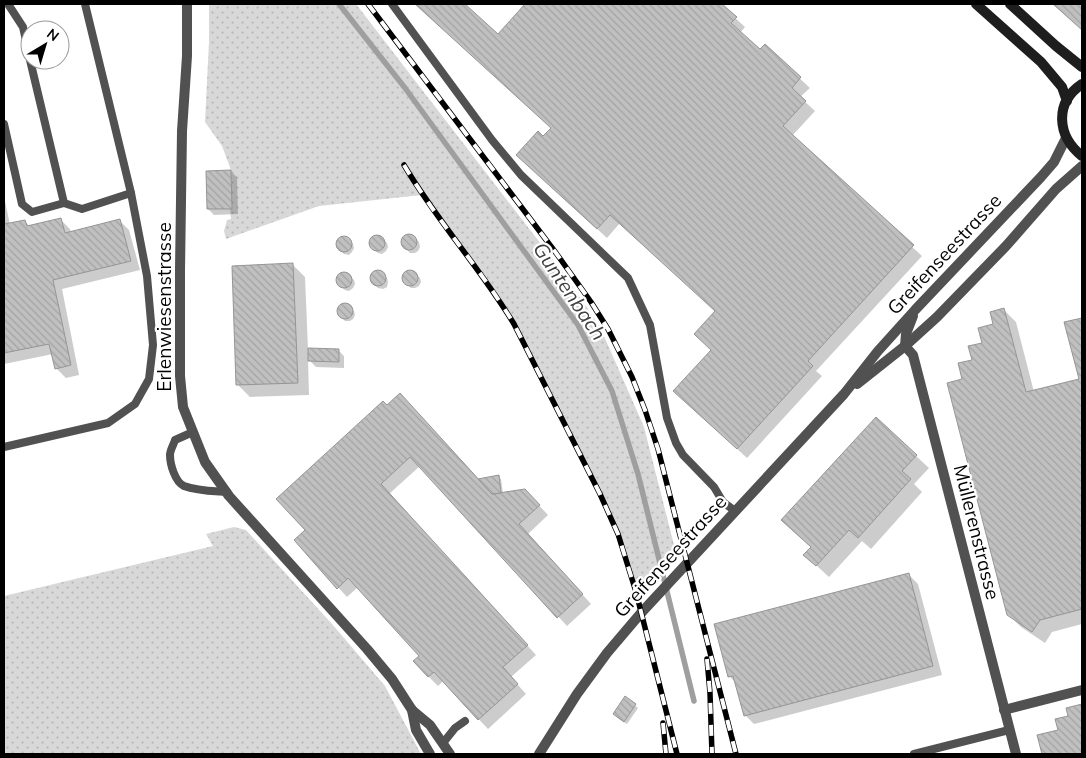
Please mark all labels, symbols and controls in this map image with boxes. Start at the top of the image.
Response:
north arrow [20,20,70,70]
text: N [43,24,63,45]
street label: Greifenseestrasse [882,189,1006,319]
street label: Erlenwiesenstrasse [152,222,176,392]
water label: Guntenbach [528,237,612,345]
street label: Müllerenstrasse [949,462,1005,602]
street label: Greifenseestrasse [609,490,731,622]

